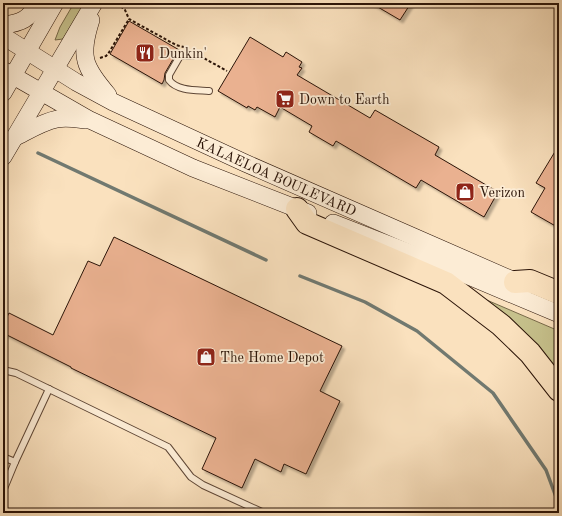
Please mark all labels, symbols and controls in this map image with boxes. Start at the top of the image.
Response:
restaurant icon: Dunkin' [134,42,156,64]
place label: Dunkin' [159,47,207,61]
supermarket icon: Down to Earth [274,88,296,110]
place label: Down to Earth [299,93,390,107]
street label: KALAELOA BOULEVARD [194,136,358,219]
shop icon: Verizon [454,181,476,203]
place label: Verizon [479,186,526,200]
shop icon: The Home Depot [195,346,217,368]
place label: The Home Depot [220,351,324,365]

